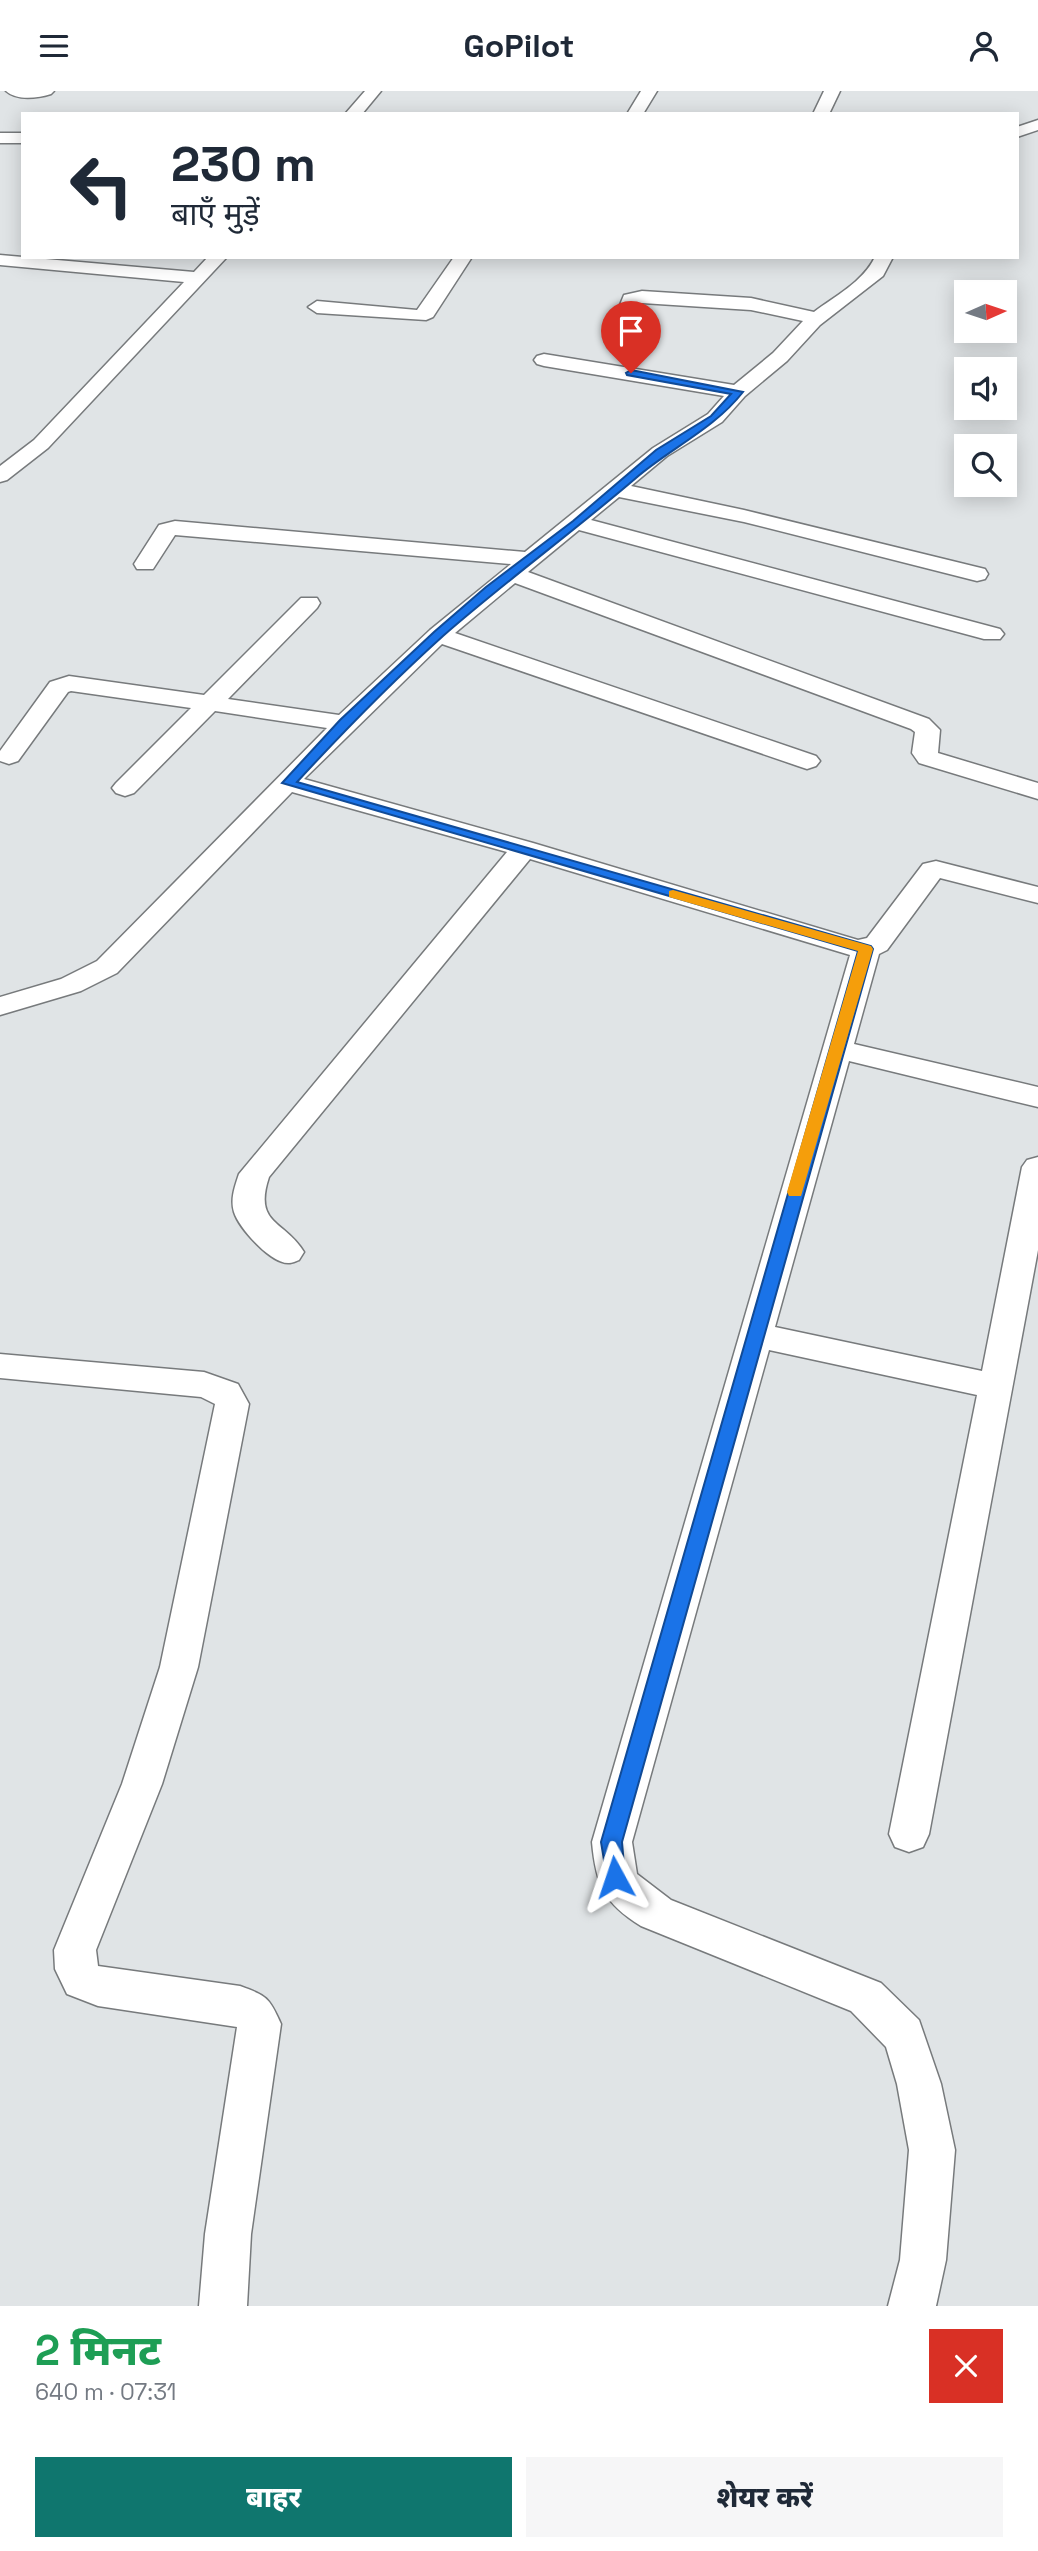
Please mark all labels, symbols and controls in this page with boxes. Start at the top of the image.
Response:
text: GoPilot [464,26,574,66]
icon: menu [35,27,73,65]
icon: person [965,27,1003,65]
text: 230 m [171,133,316,195]
icon: left [56,140,147,231]
text: बाएँ मुड़ें [171,194,260,234]
north arrow [954,280,1017,343]
map controls [954,280,1017,497]
pin [601,301,661,373]
icon: arrive [612,312,650,350]
button: sound [954,357,1017,420]
button: search [954,434,1017,497]
position arrow [578,1840,652,1914]
text: 2 मिनट [35,2324,161,2377]
button: close [929,2329,1003,2403]
text: 640 m · 07:31 [35,2377,176,2407]
button: बाहर [35,2457,512,2537]
button: शेयर करें [526,2457,1003,2537]

